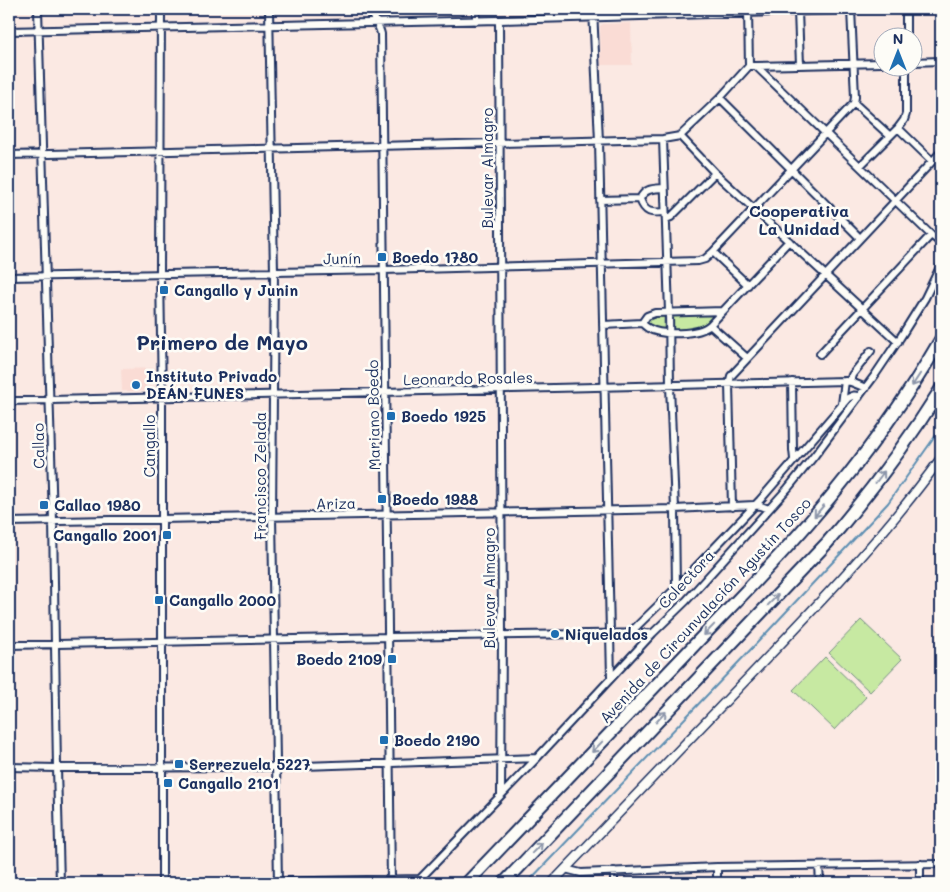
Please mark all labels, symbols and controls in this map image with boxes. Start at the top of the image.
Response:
north arrow [872,28,922,78]
text: N [893,29,903,48]
street label: Bulevar Almagro [477,108,497,228]
district label: Cooperativa La Unidad [749,200,849,239]
place label: Boedo 1780 [392,247,478,267]
street label: Junín [323,248,361,268]
marker: Boedo 1780 [376,251,388,263]
place label: Cangallo y Junin [174,280,298,300]
marker: Cangallo y Junin [158,284,170,296]
district label: Primero de Mayo [136,329,308,355]
street label: Mariano Boedo [362,359,384,471]
place label: Instituto Privado DEÁN FUNES [146,366,277,403]
street label: Leonardo Rosales [403,367,533,389]
one-way arrow [910,373,921,387]
marker: Instituto Privado DEÁN FUNES [130,379,142,391]
place label: Boedo 1925 [401,406,486,426]
marker: Boedo 1925 [385,410,397,422]
street label: Francisco Zelada [250,412,270,540]
street label: Cangallo [139,414,159,477]
street label: Callao [28,423,48,469]
one-way arrow [875,470,885,484]
place label: Boedo 1988 [392,489,478,509]
street label: Ariza [316,493,356,513]
marker: Boedo 1988 [376,493,388,505]
street label: Avenida de Circunvalación Agustín Tosco [595,493,815,727]
place label: Callao 1980 [54,495,141,515]
marker: Callao 1980 [38,499,50,511]
one-way arrow [814,504,825,517]
place label: Cangallo 2001 [53,525,157,545]
street label: Bulevar Almagro [479,528,499,648]
marker: Cangallo 2001 [161,529,173,541]
street label: Colectora [654,545,718,613]
place label: Cangallo 2000 [169,590,276,610]
one-way arrow [767,593,779,606]
marker: Cangallo 2000 [153,594,165,606]
one-way arrow [703,623,715,636]
place label: Niquelados [565,624,648,644]
marker: Niquelados [549,628,561,640]
place label: Boedo 2109 [296,649,382,669]
marker: Boedo 2109 [386,653,398,665]
one-way arrow [655,711,667,724]
place label: Boedo 2190 [394,730,480,750]
marker: Boedo 2190 [378,734,390,746]
one-way arrow [591,741,603,754]
place label: Serrezuela 5227 [189,754,310,774]
marker: Serrezuela 5227 [173,758,185,770]
place label: Cangallo 2101 [178,773,279,793]
marker: Cangallo 2101 [162,777,174,789]
one-way arrow [531,842,543,854]

